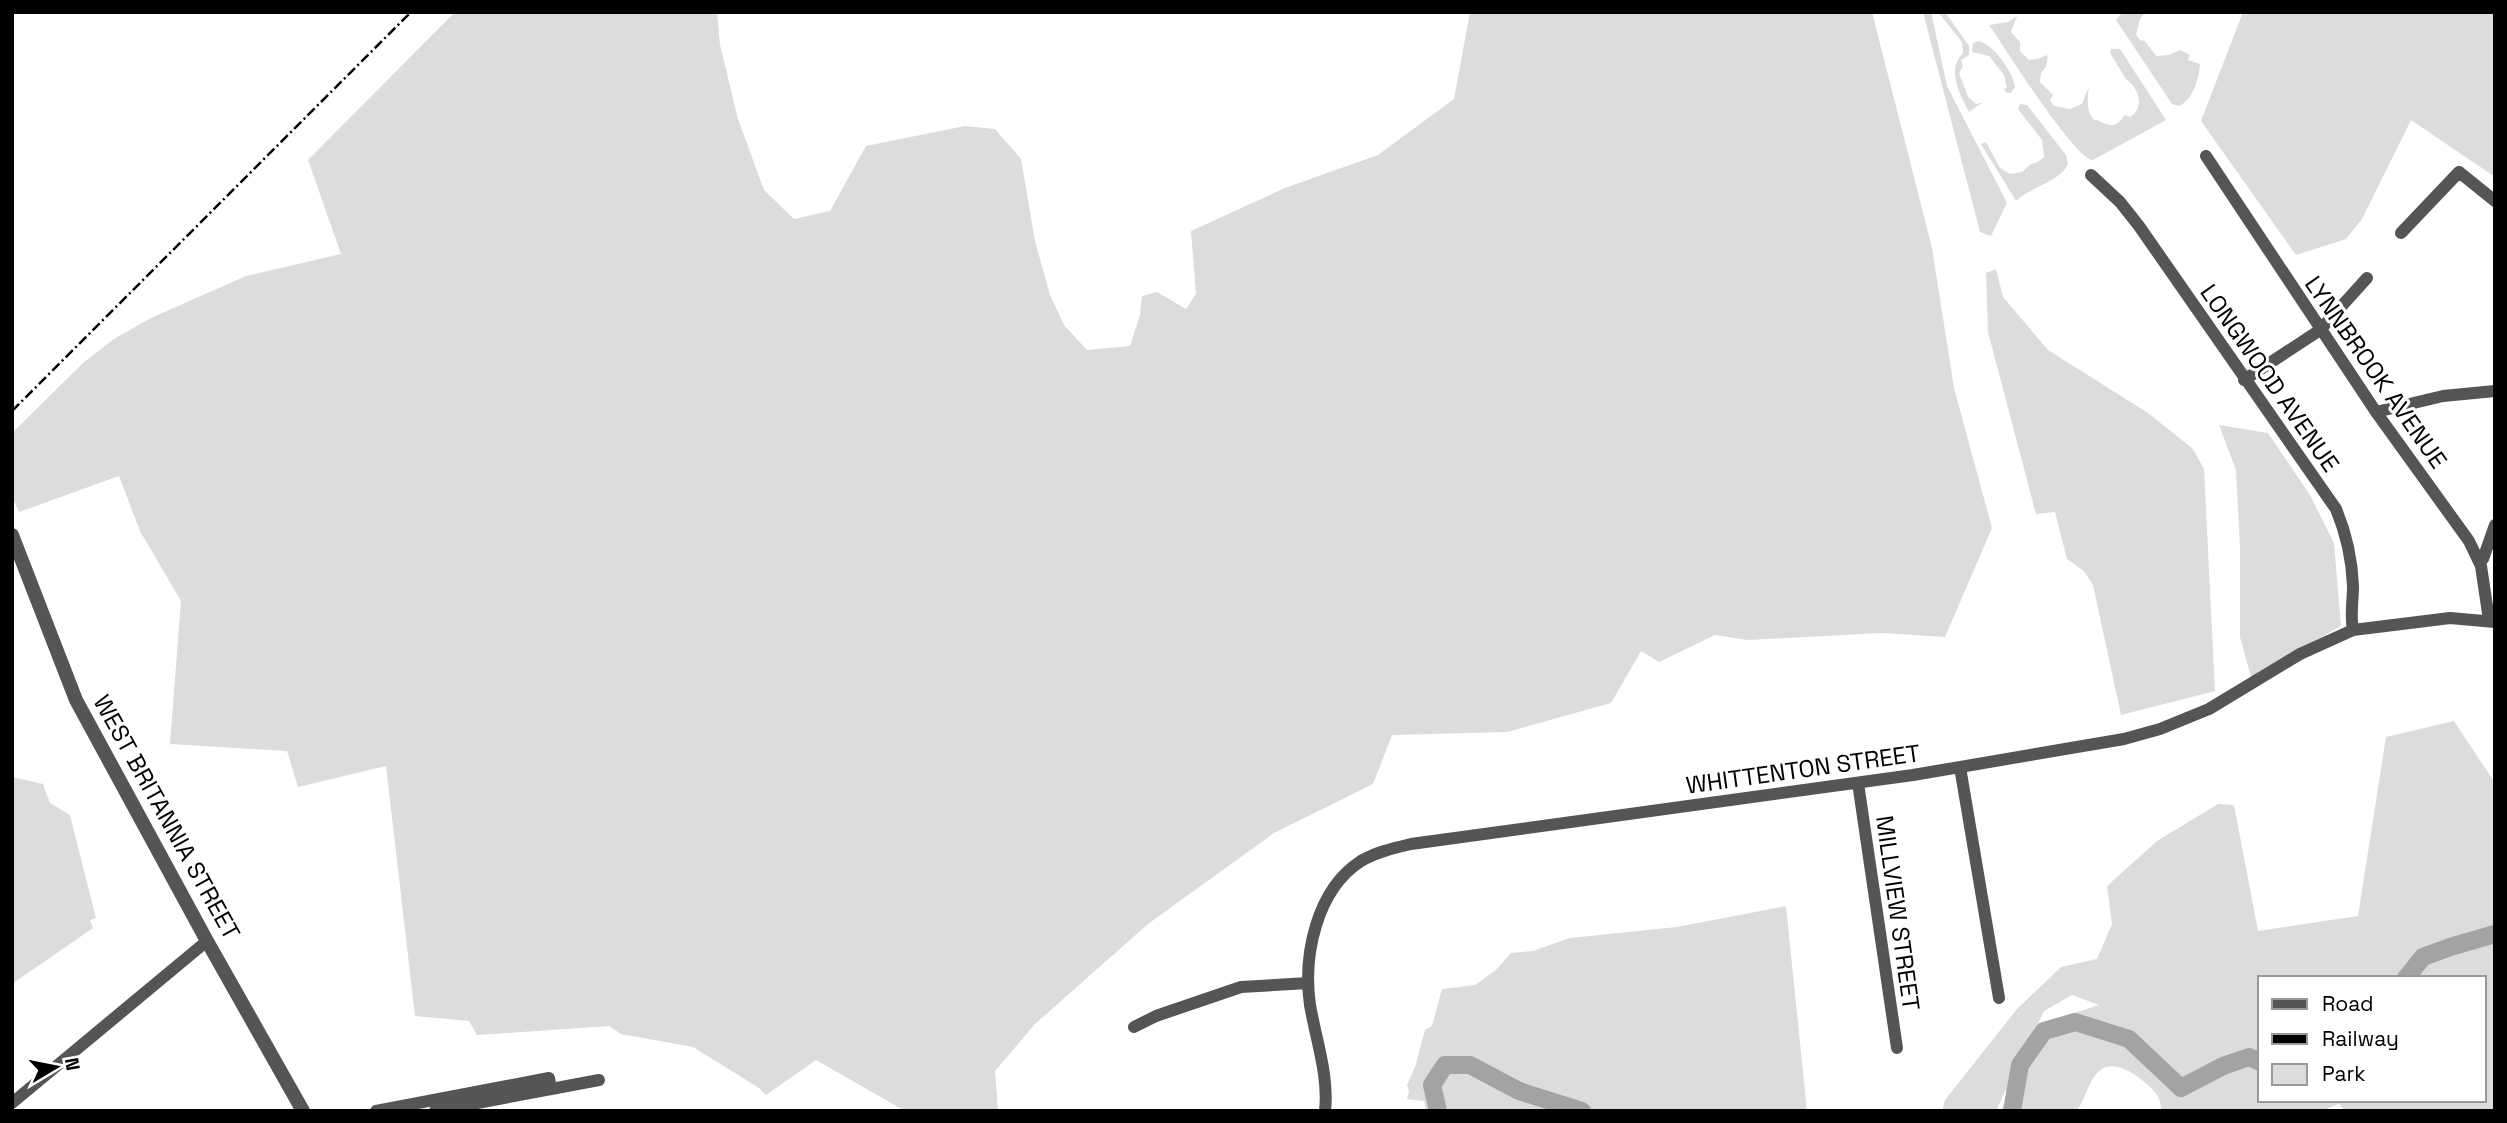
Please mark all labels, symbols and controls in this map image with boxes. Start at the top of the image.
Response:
street label: LYNNBROOK AVENUE [2298,270,2454,474]
street label: LONGWOOD AVENUE [2194,278,2346,478]
street label: WEST BRITANNIA STREET [87,689,247,945]
street label: WHITTENTON STREET [1684,737,1922,801]
street label: MILLVIEW STREET [1869,814,1927,1012]
legend [2258,976,2486,1102]
text: Road [2322,990,2374,1017]
text: Railway [2322,1025,2399,1052]
north arrow [21,1032,91,1102]
text: N [59,1056,86,1073]
text: Park [2322,1060,2366,1087]

